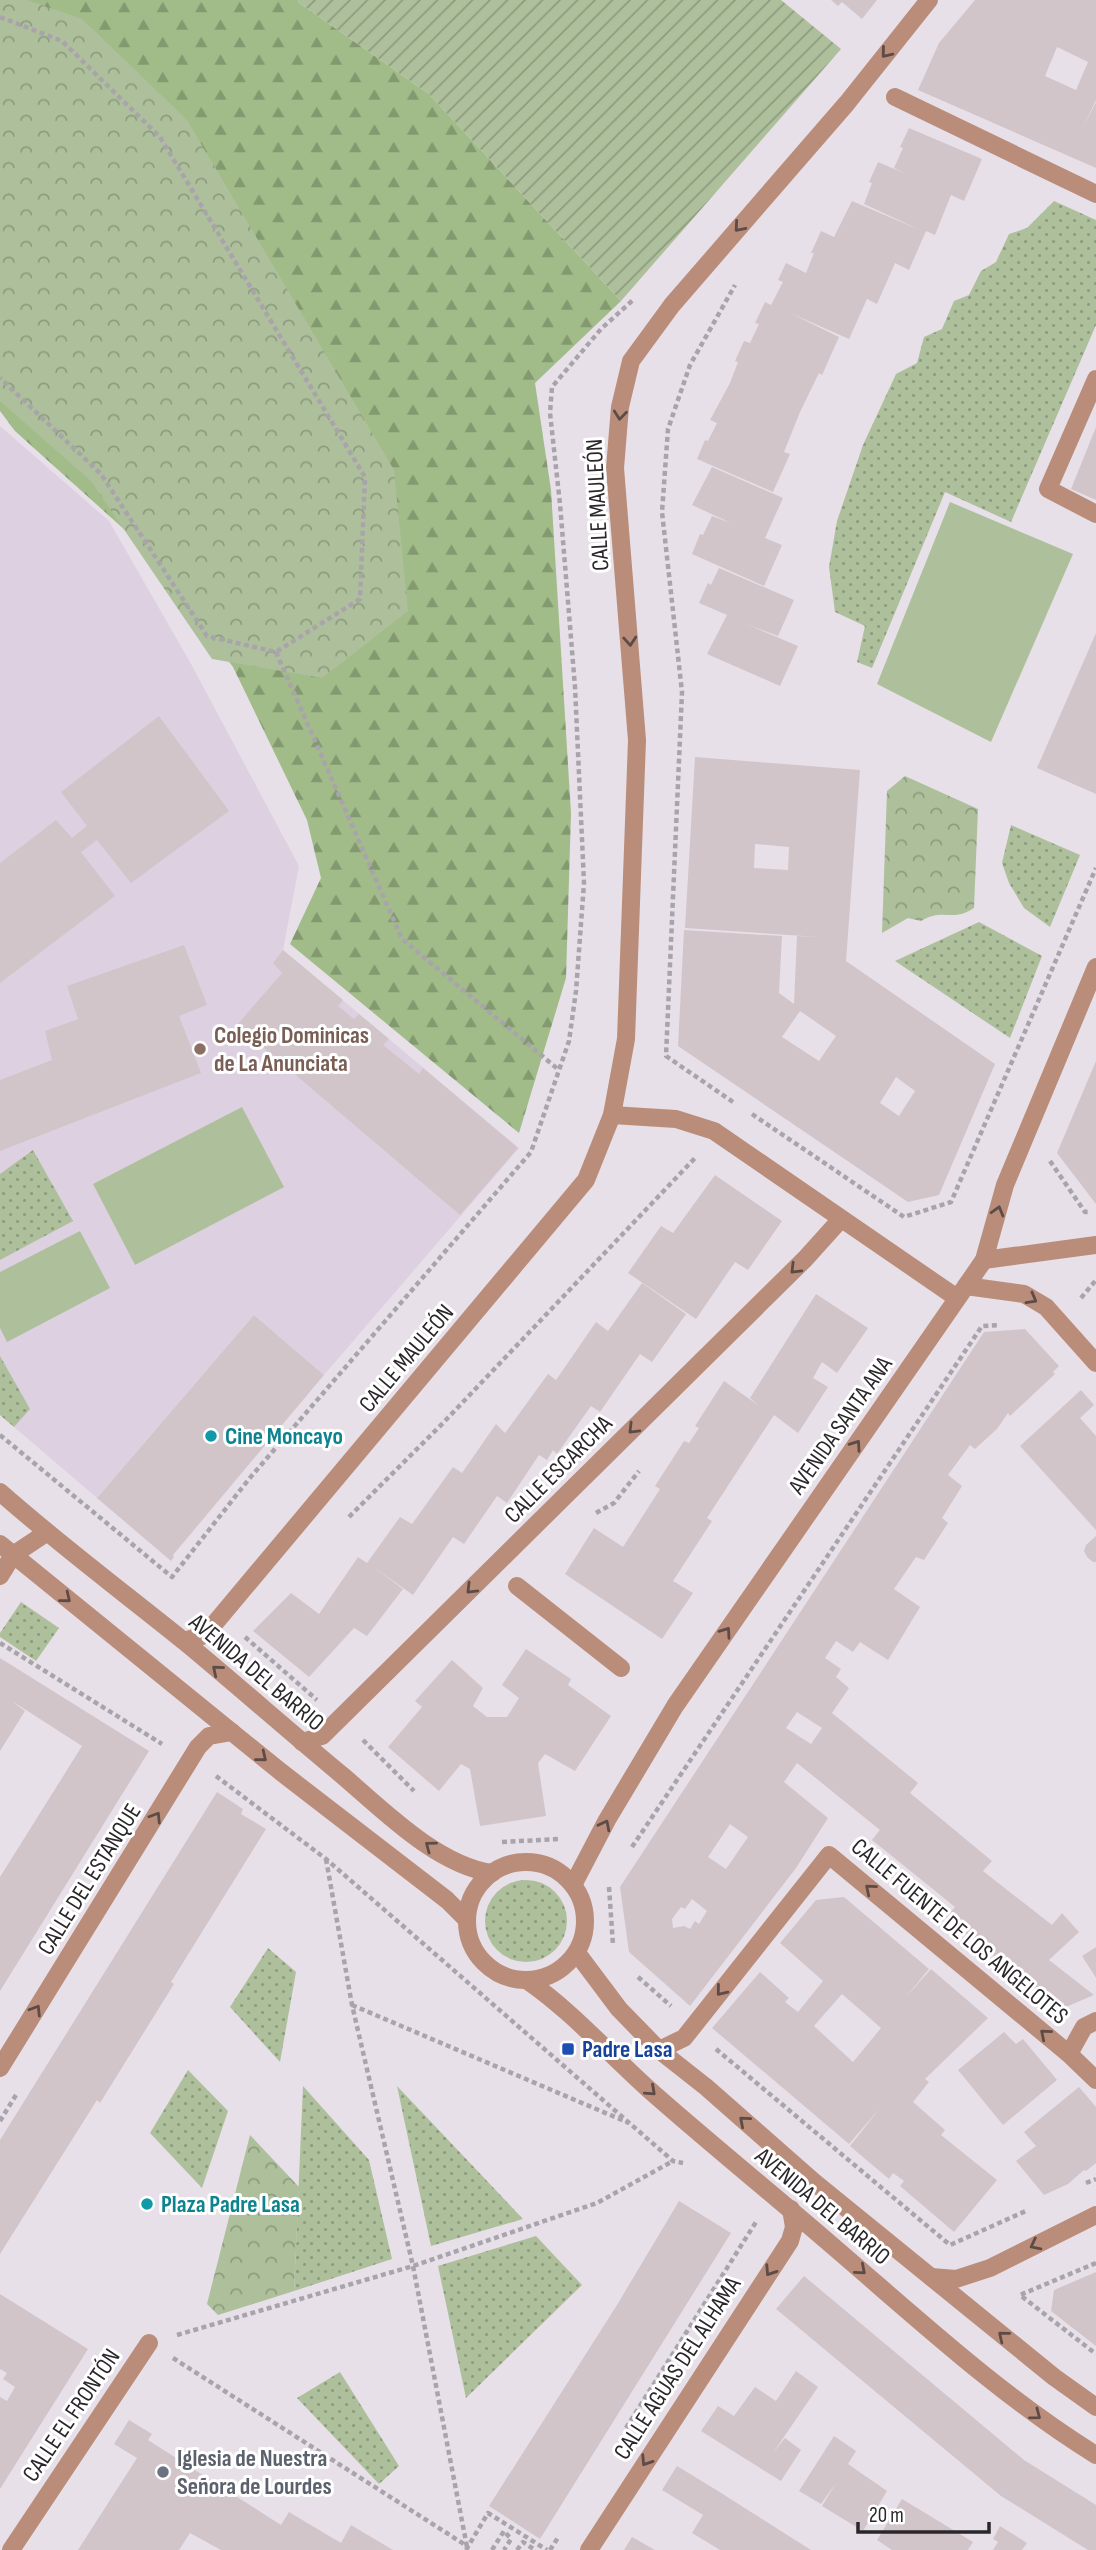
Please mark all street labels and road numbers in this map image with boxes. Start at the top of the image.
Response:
street label: CALLE MAULEÓN [580,438,615,572]
street label: CALLE MAULEÓN [353,1298,460,1418]
street label: AVENIDA SANTA ANA [782,1350,899,1501]
street label: CALLE ESCARCHA [498,1409,619,1529]
street label: AVENIDA DEL BARRIO [183,1607,330,1737]
street label: CALLE DEL ESTANQUE [31,1798,147,1960]
street label: CALLE FUENTE DE LOS ANGELOTES [845,1832,1074,2031]
street label: AVENIDA DEL BARRIO [749,2141,896,2271]
street label: CALLE AGUAS DEL ALHAMA [607,2271,748,2465]
street label: CALLE EL FRONTÓN [16,2343,126,2487]

